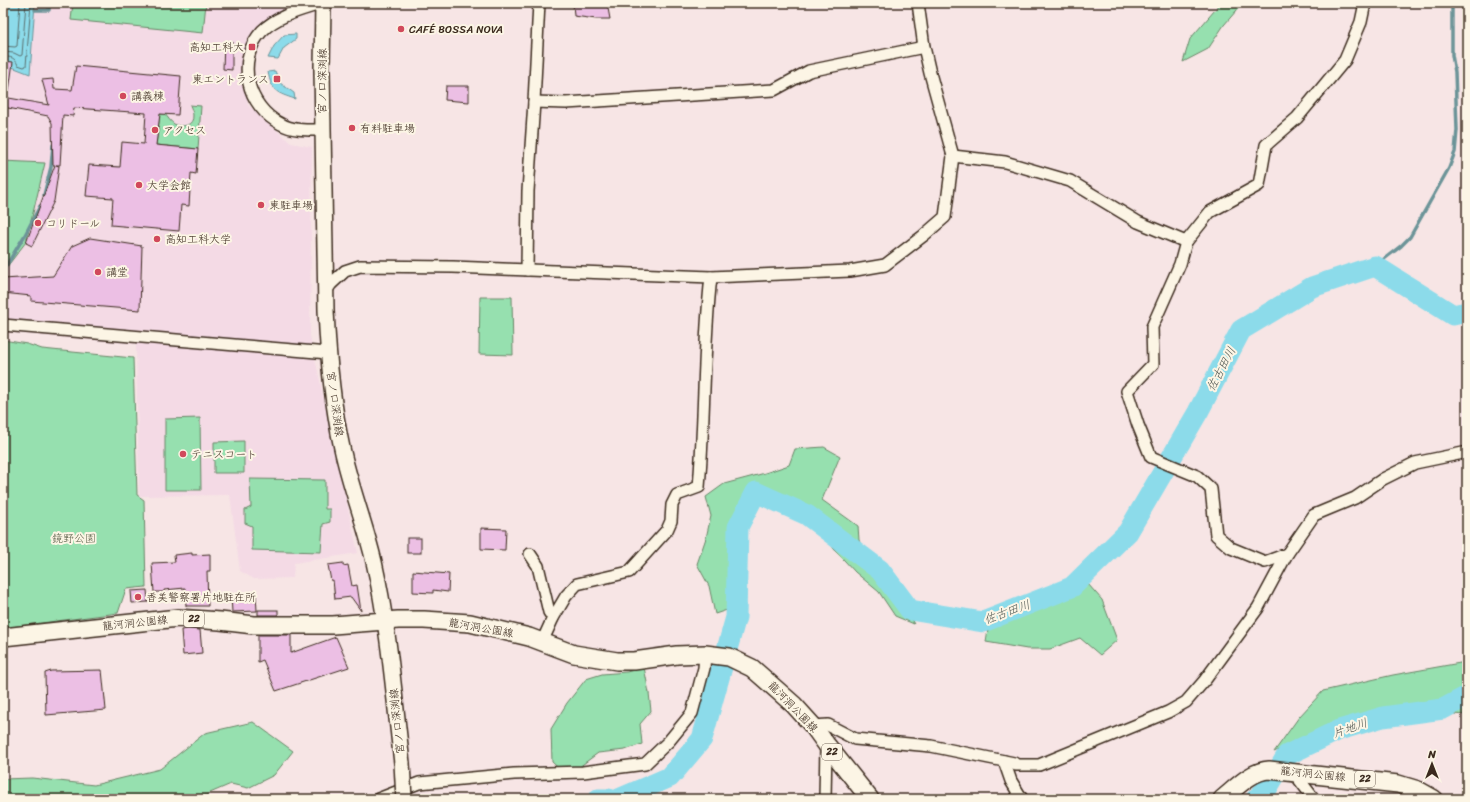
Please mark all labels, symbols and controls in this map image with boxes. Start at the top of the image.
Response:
place label: CAFÉ BOSSA NOVA [409,20,503,39]
marker: CAFÉ BOSSA NOVA [396,24,406,34]
place label: 高知工科大 [189,38,244,57]
marker: 高知工科大 [247,42,257,52]
street label: 宮ノ口深渕線 [313,48,332,114]
place label: 東エントランス [192,70,269,89]
marker: 東エントランス [272,74,282,84]
place label: 講義棟 [131,87,164,106]
marker: 講義棟 [118,91,128,101]
place label: 有料駐車場 [360,119,415,138]
place label: アクセス [163,121,206,140]
marker: 有料駐車場 [347,123,357,133]
marker: アクセス [150,125,160,135]
place label: 大学会館 [147,176,191,195]
marker: 大学会館 [134,180,144,190]
place label: 東駐車場 [269,196,313,215]
marker: 東駐車場 [256,200,266,210]
place label: コリドール [46,214,100,233]
marker: コリドール [33,218,43,228]
place label: 高知工科大学 [165,230,231,249]
marker: 高知工科大学 [152,234,162,244]
place label: 講堂 [106,263,128,282]
marker: 講堂 [93,267,103,277]
water label: 佐古田川 [1200,343,1242,395]
street label: 宮ノ口深渕線 [321,370,349,438]
place label: テニスコート [191,445,257,464]
marker: テニスコート [178,449,188,459]
park label: 鏡野公園 [52,529,96,548]
place label: 香美警察署片地駐在所 [146,588,256,607]
marker: 香美警察署片地駐在所 [133,592,143,602]
water label: 佐古田川 [981,593,1033,631]
street label: 龍河洞公園線 [101,610,169,636]
road number: 22 [184,611,204,627]
street label: 龍河洞公園線 [447,613,515,643]
street label: 龍河洞公園線 [763,677,823,737]
street label: 宮ノ口深渕線 [384,687,410,755]
water label: 片地川 [1329,712,1371,744]
road number: 22 [822,744,842,760]
north arrow [1412,744,1452,784]
text: N [1427,745,1436,764]
street label: 龍河洞公園線 [1279,761,1347,787]
road number: 22 [1355,771,1375,787]

